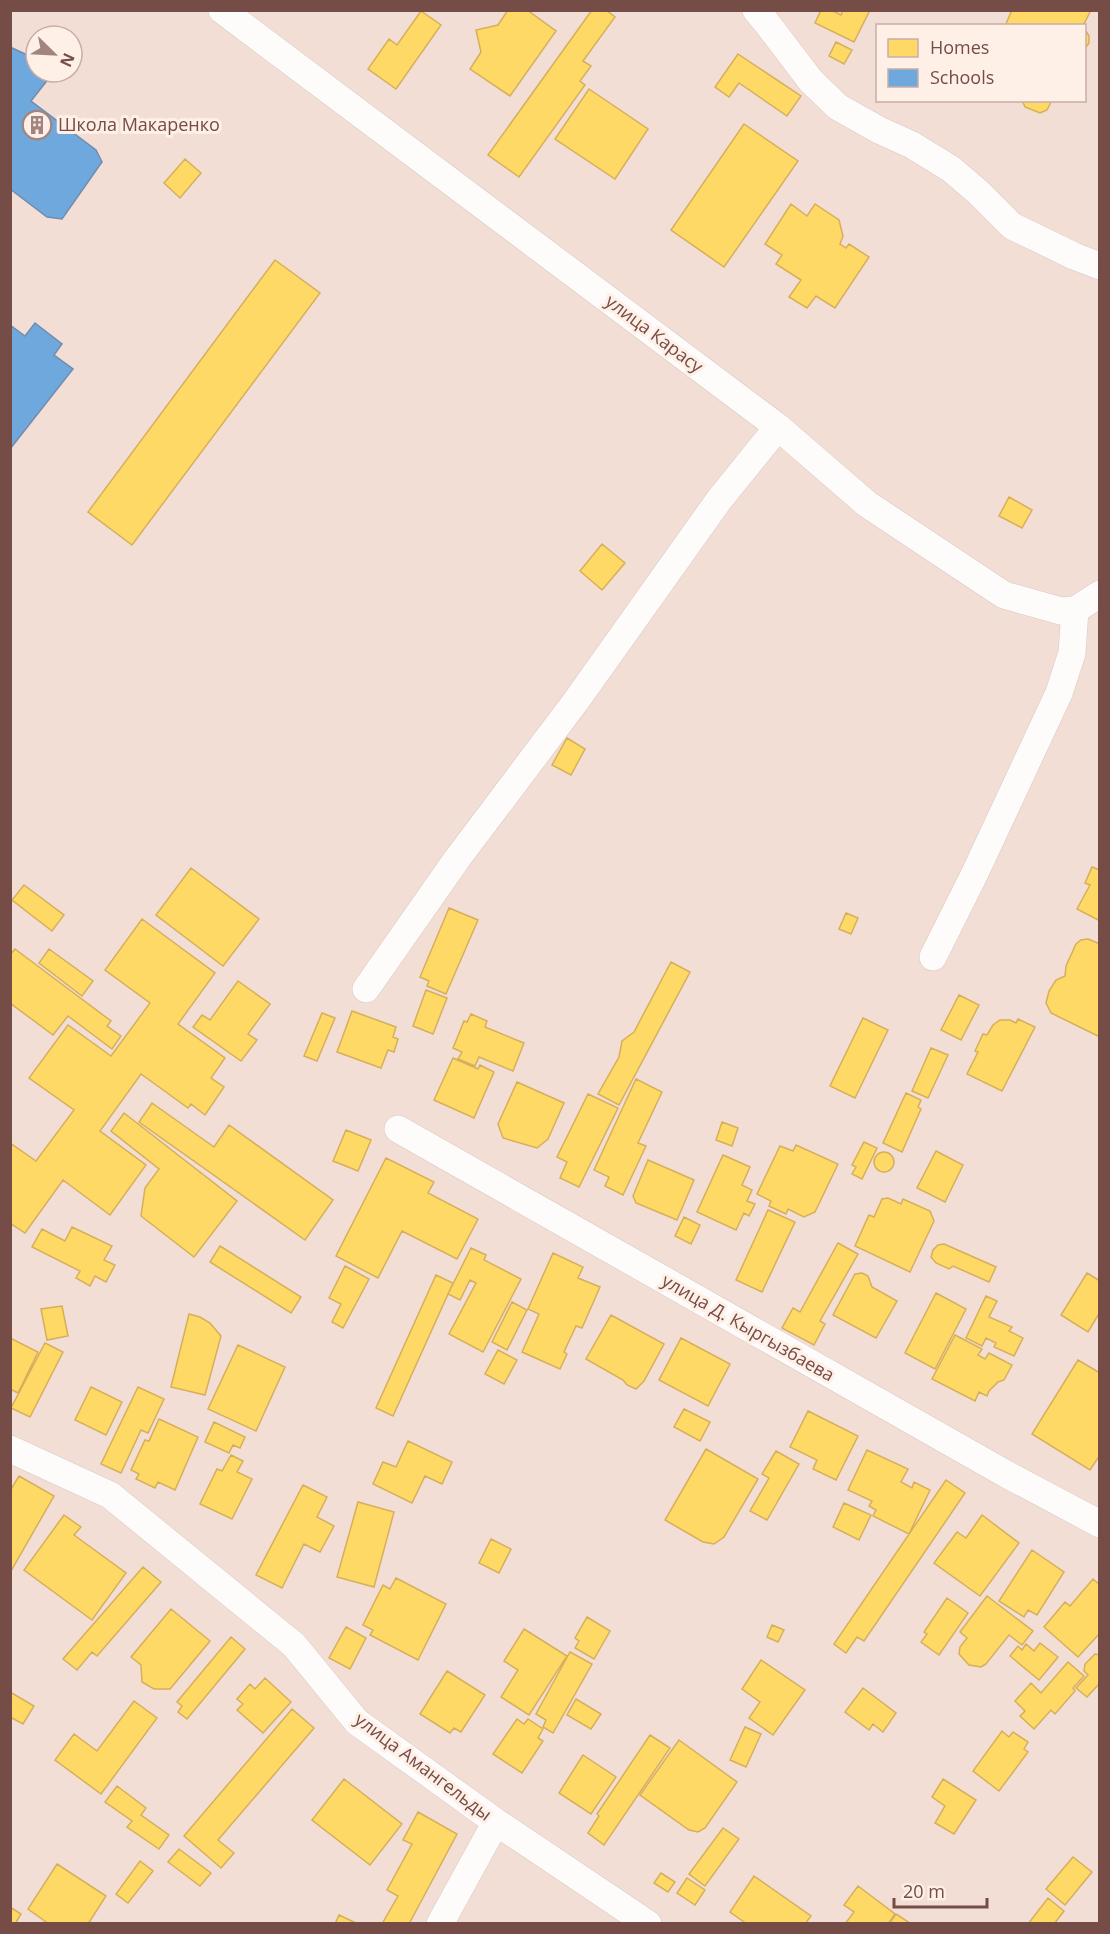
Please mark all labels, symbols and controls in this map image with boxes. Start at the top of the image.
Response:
north arrow [24,24,84,84]
legend [876,24,1086,102]
text: Homes [930,35,989,59]
text: N [55,50,80,71]
text: Schools [930,65,994,89]
building icon: Школа Макаренко [21,109,53,141]
place label: Школа Макаренко [58,112,220,136]
street label: улица Карасу [601,289,709,378]
street label: улица Д. Кыргызбаева [658,1268,839,1386]
street label: улица Амангельды [350,1707,497,1826]
scale bar [894,1871,987,1909]
text: 20 m [903,1879,945,1903]

